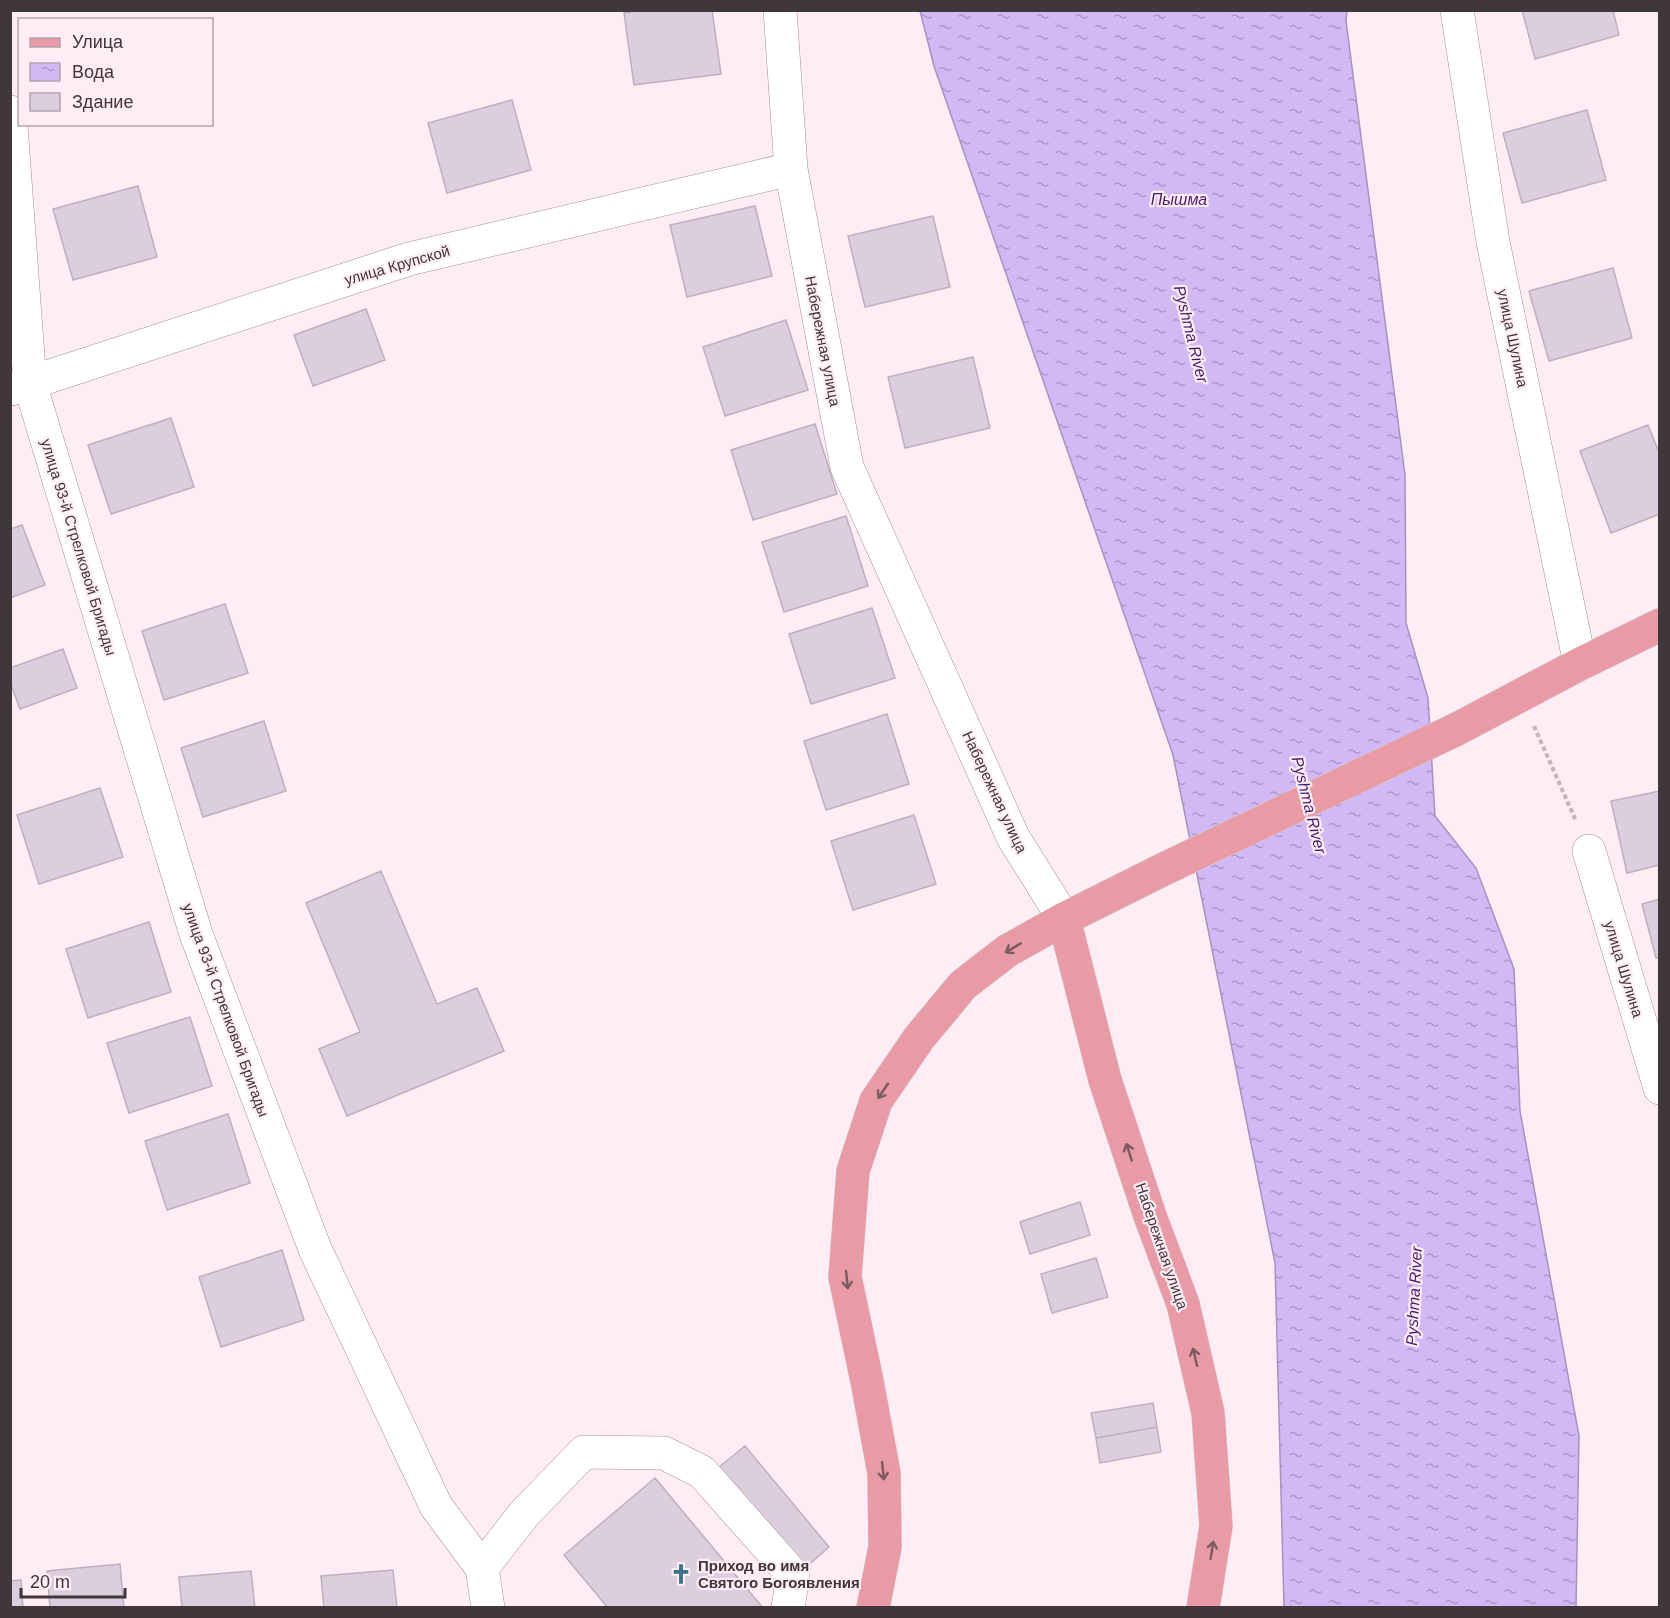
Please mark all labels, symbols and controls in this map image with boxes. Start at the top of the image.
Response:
legend [18,18,213,126]
text: Улица [72,32,124,52]
text: Вода [72,62,115,82]
text: Здание [72,92,133,112]
water label: Пышма [1151,191,1207,208]
street label: улица Крупской [342,242,452,288]
street label: Набережная улица [802,274,844,408]
water label: Pyshma River [1171,284,1211,385]
street label: улица Шулина [1494,287,1532,389]
street label: улица 93-й Стрелковой Бригады [38,437,120,657]
street label: Набережная улица [959,728,1031,856]
water label: Pyshma River [1289,755,1329,856]
street label: улица 93-й Стрелковой Бригады [179,901,273,1119]
street label: улица Шулина [1601,919,1647,1020]
one-way arrow [1005,943,1022,955]
one-way arrow [877,1082,889,1099]
one-way arrow [1123,1143,1134,1162]
street label: Набережная улица [1132,1181,1192,1312]
water label: Pyshma River [1403,1245,1425,1346]
one-way arrow [842,1270,853,1289]
one-way arrow [1189,1347,1201,1366]
one-way arrow [877,1461,888,1481]
one-way arrow [1207,1540,1218,1560]
place label: Приход во имя Святого Богоявления [698,1557,860,1591]
scale bar [21,1561,124,1599]
church icon: Приход во имя Святого Богоявления [669,1562,693,1586]
text: 20 m [30,1572,70,1592]

